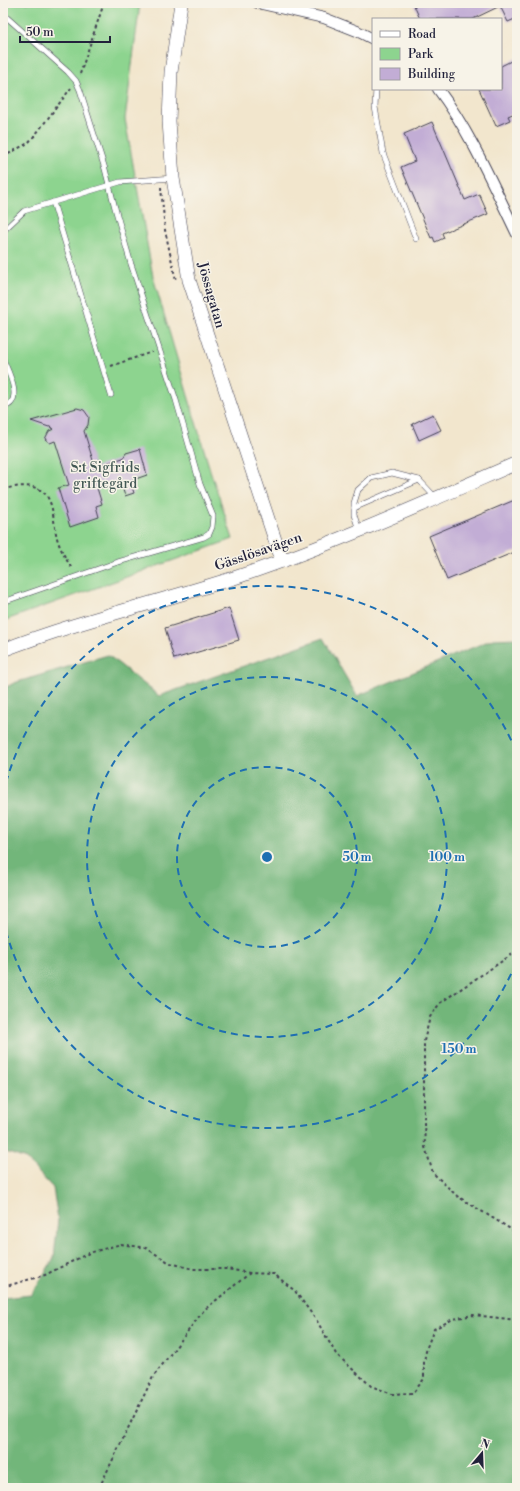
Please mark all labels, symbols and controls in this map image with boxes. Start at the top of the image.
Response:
scale bar [20,18,110,44]
legend [372,18,502,90]
text: 50 m [26,25,54,40]
text: Road [408,27,436,42]
text: Park [408,47,434,62]
text: Building [407,67,456,82]
street label: Jössagatan [193,259,229,331]
park label: S:t Sigfrids griftegård [70,459,140,493]
street label: Gässlösavägen [212,528,305,575]
centre of rings [260,850,274,864]
text: 50 m [342,850,372,865]
text: 100 m [429,850,465,865]
text: 150 m [442,1042,476,1057]
north arrow [462,1433,502,1473]
text: N [479,1436,492,1453]

